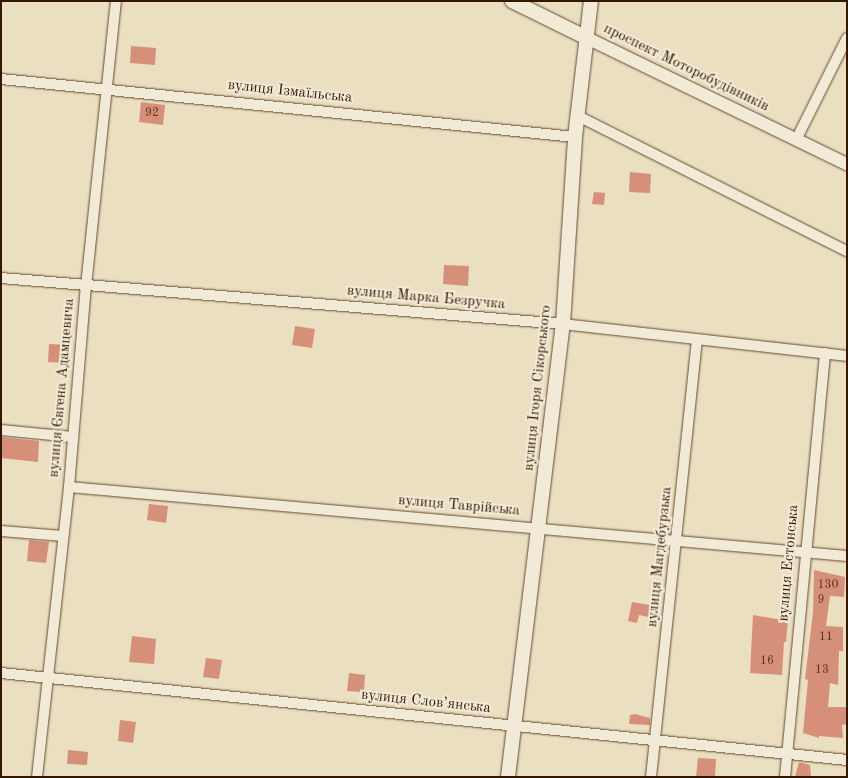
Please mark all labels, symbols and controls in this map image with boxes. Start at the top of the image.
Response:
street label: проспект Моторобудівників [600,20,772,116]
street label: вулиця Ізмаїльська [227,77,353,107]
house number: 92 [145,107,159,121]
street label: вулиця Марка Безручка [346,282,506,314]
street label: вулиця Євгена Адамцевича [45,298,79,478]
street label: вулиця Ігоря Сікорського [520,304,556,472]
street label: вулиця Магдебурзька [644,486,676,628]
street label: вулиця Таврійська [397,492,521,520]
street label: вулиця Естонська [775,504,803,622]
house number: 130 [818,579,838,593]
house number: 9 [818,594,824,608]
house number: 11 [819,631,833,645]
house number: 16 [760,655,774,669]
house number: 13 [815,664,829,678]
street label: вулиця Слов’янська [360,686,492,718]

